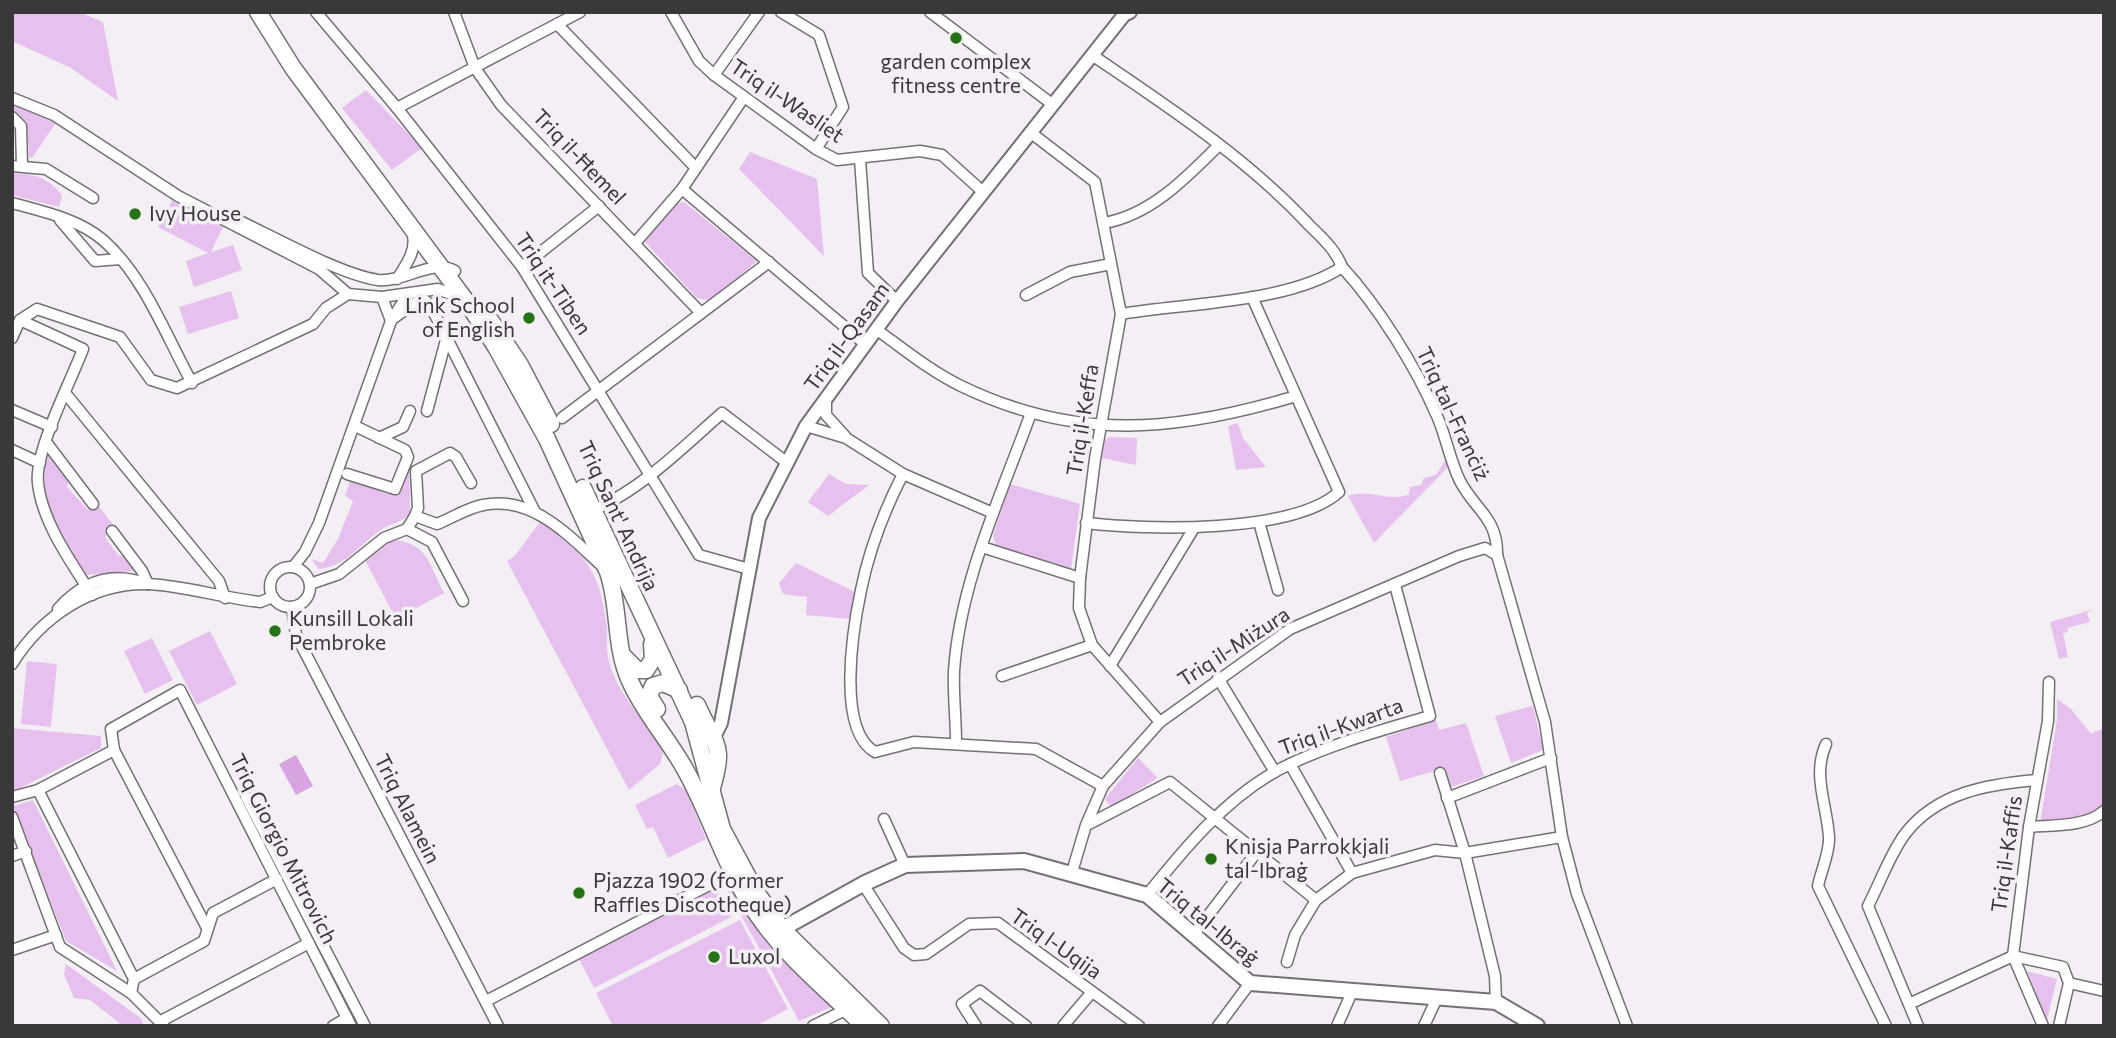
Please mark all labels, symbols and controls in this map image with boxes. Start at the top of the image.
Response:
marker: garden complex fitness centre [948,30,964,46]
place label: garden complex fitness centre [881,48,1031,97]
street label: Triq il-Wasliet [726,53,849,147]
street label: Triq il-Ħemel [528,103,632,209]
place label: Ivy House [149,200,241,225]
marker: Ivy House [127,206,143,222]
street label: Triq it-Tiben [511,227,598,339]
street label: Triq il-Qasam [798,277,894,395]
place label: Link School of English [405,292,515,341]
marker: Link School of English [521,310,537,326]
street label: Triq tal-Franċiż [1412,342,1496,484]
street label: Triq il-Keffa [1060,362,1103,477]
street label: Triq Sant' Andrija [574,436,665,594]
street label: Triq il-Miżura [1173,600,1294,691]
place label: Kunsill Lokali Pembroke [289,605,414,654]
marker: Kunsill Lokali Pembroke [267,623,283,639]
street label: Triq il-Kwarta [1275,692,1406,760]
street label: Triq Giorgio Mitrovich [226,749,343,947]
street label: Triq Alamein [370,749,447,867]
street label: Triq il-Kaffis [1985,794,2026,914]
place label: Knisja Parrokkjali tal-Ibraġ [1225,833,1389,882]
marker: Knisja Parrokkjali tal-Ibraġ [1203,851,1219,867]
place label: Pjazza 1902 (former Raffles Discotheque) [593,867,792,916]
street label: Triq tal-Ibraġ [1153,872,1265,970]
marker: Pjazza 1902 (former Raffles Discotheque) [571,885,587,901]
street label: Triq l-Uqija [1007,902,1107,983]
place label: Luxol [728,943,780,968]
marker: Luxol [706,949,722,965]

